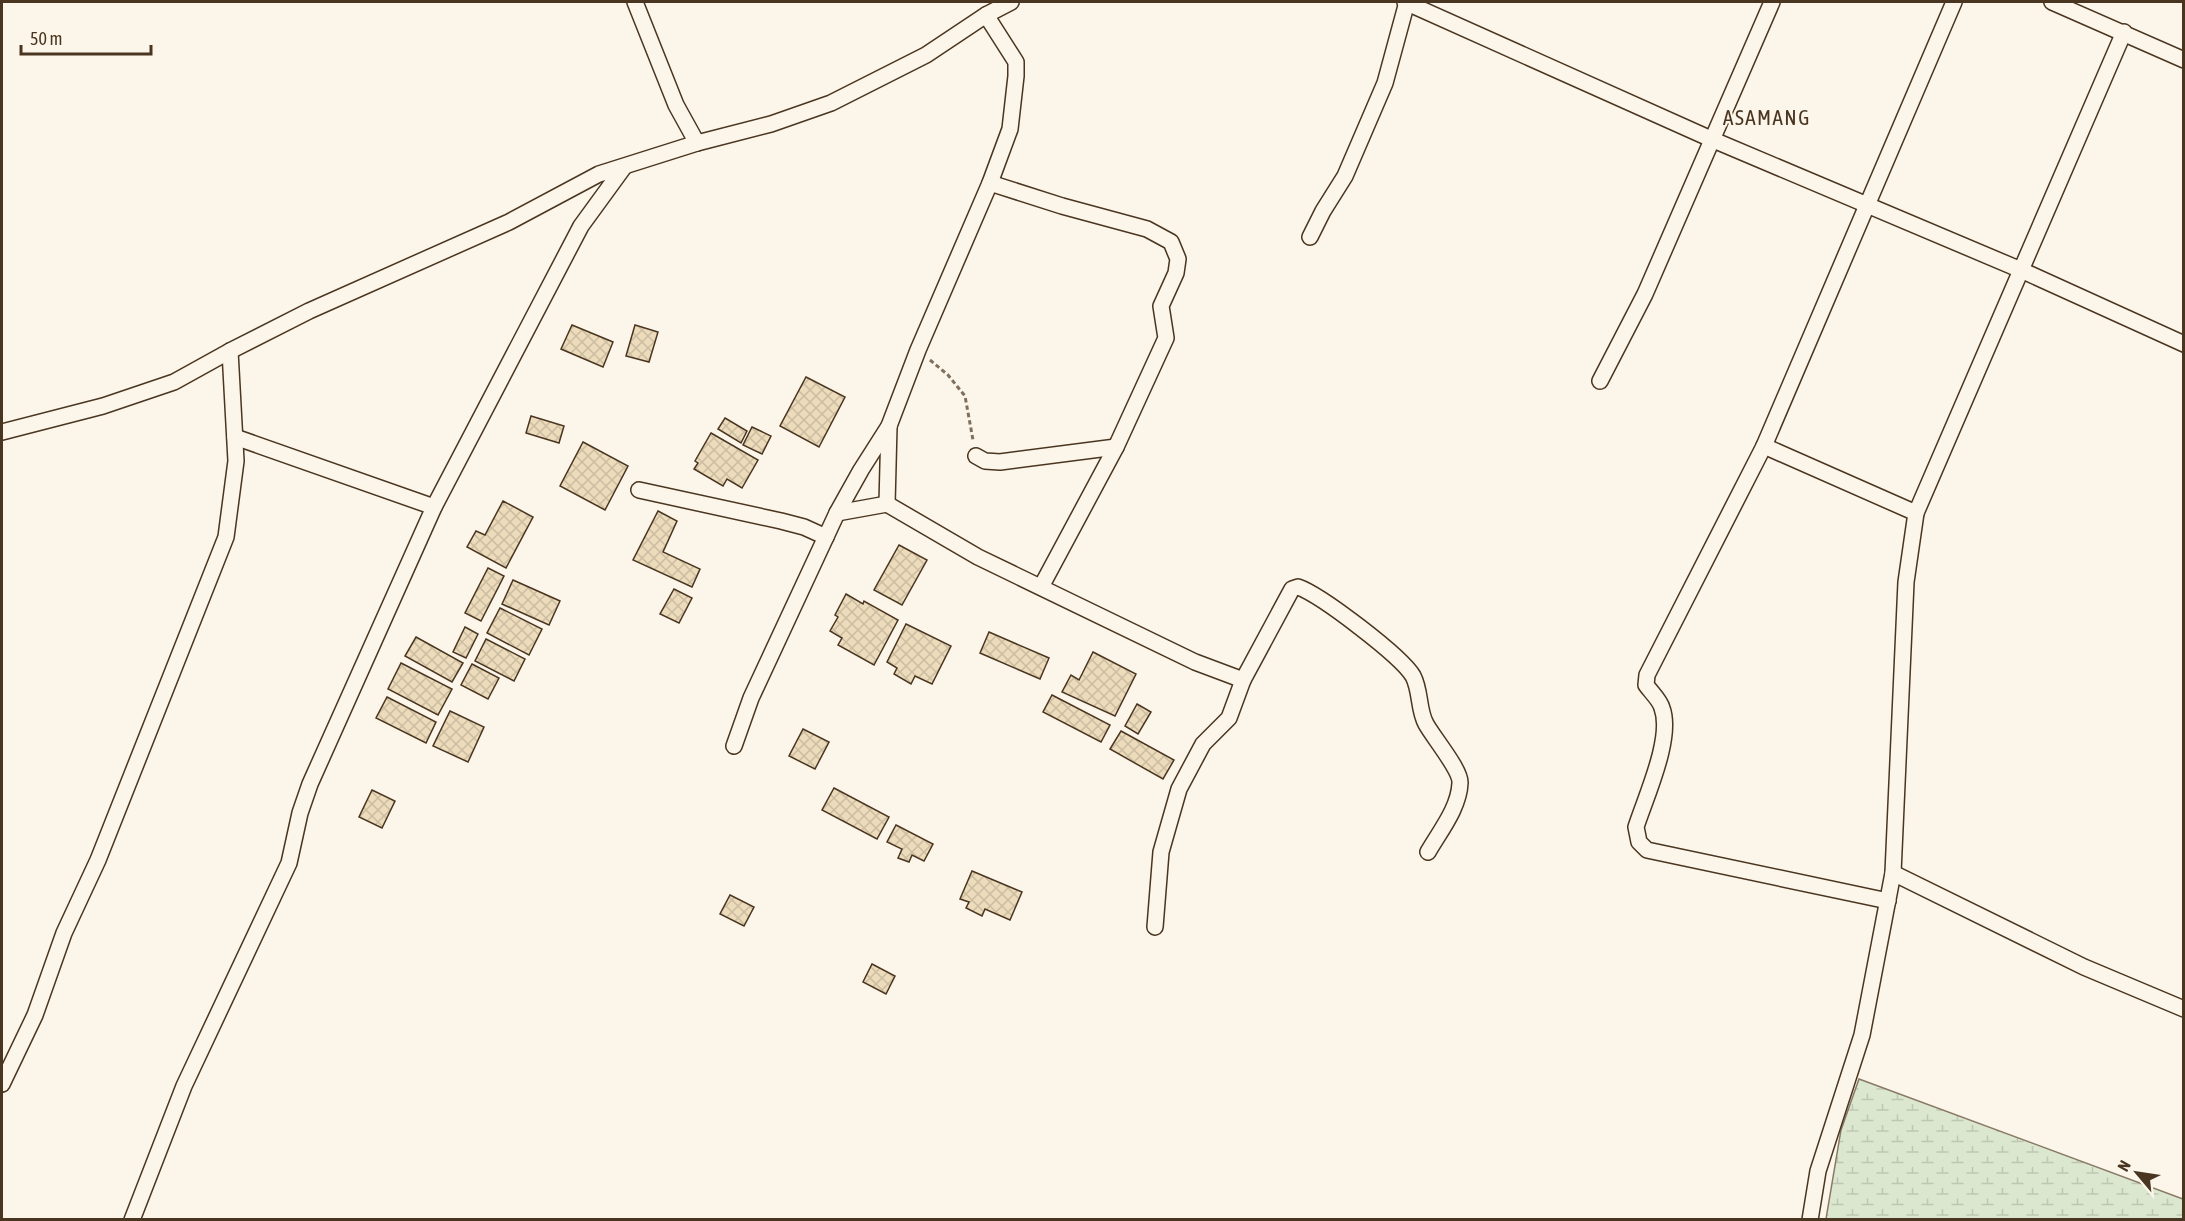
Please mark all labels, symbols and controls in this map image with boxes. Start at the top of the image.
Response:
scale bar [21,18,152,56]
text: 50 m [30,28,62,49]
district label: ASAMANG [1723,105,1811,129]
north arrow [2107,1143,2167,1203]
text: N [2114,1157,2134,1174]

